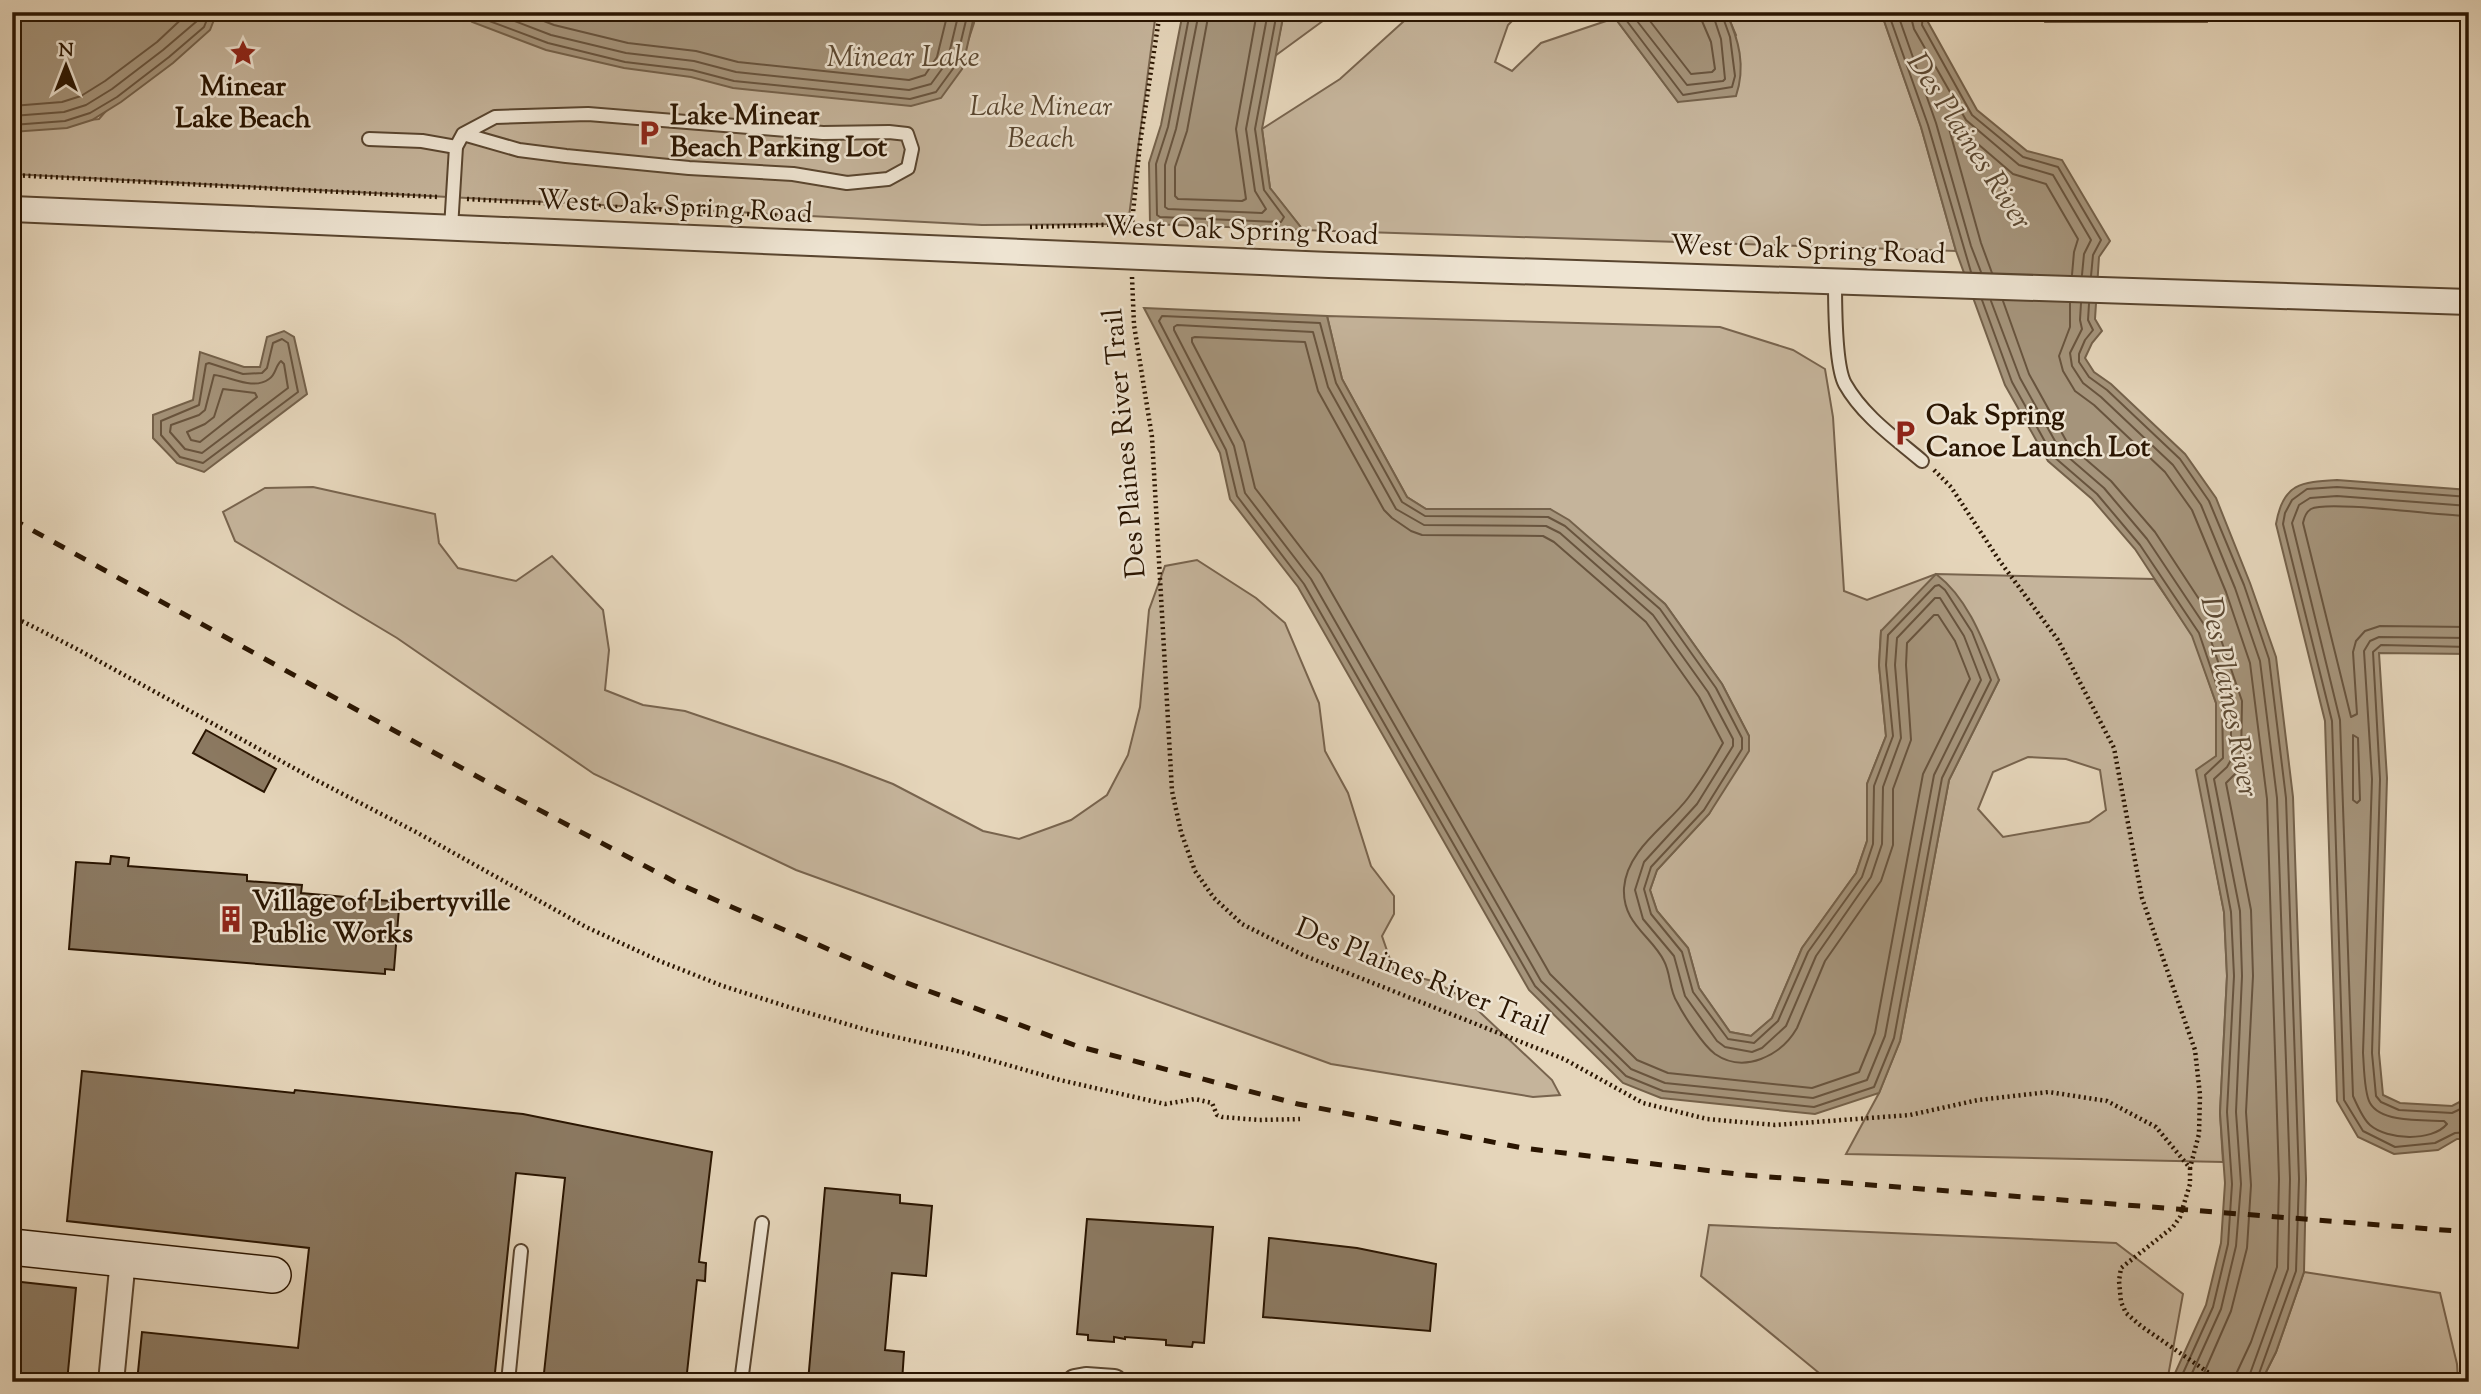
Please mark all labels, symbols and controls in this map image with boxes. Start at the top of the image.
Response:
north arrow [32,32,102,102]
water label: Minear Lake [826,37,980,80]
text: N [58,38,74,65]
place icon: Minear Lake Beach [228,38,258,68]
water label: Des Plaines River [1895,45,2042,239]
place label: Minear Lake Beach [175,68,311,140]
park label: Lake Minear Beach [970,88,1113,160]
place label: Lake Minear Beach Parking Lot [670,97,888,169]
parking icon: Lake Minear Beach Parking Lot [634,118,664,148]
street label: West Oak Spring Road [536,181,814,235]
street label: West Oak Spring Road [1103,207,1380,257]
street label: West Oak Spring Road [1670,226,1947,276]
street label: Des Plaines River Trail [1094,306,1158,580]
place label: Oak Spring Canoe Launch Lot [1926,397,2150,469]
parking icon: Oak Spring Canoe Launch Lot [1890,418,1920,448]
water label: Des Plaines River [2187,593,2269,801]
place label: Village of Libertyville Public Works [252,883,510,955]
building icon: Village of Libertyville Public Works [216,904,246,934]
street label: Des Plaines River Trail [1289,909,1555,1047]

